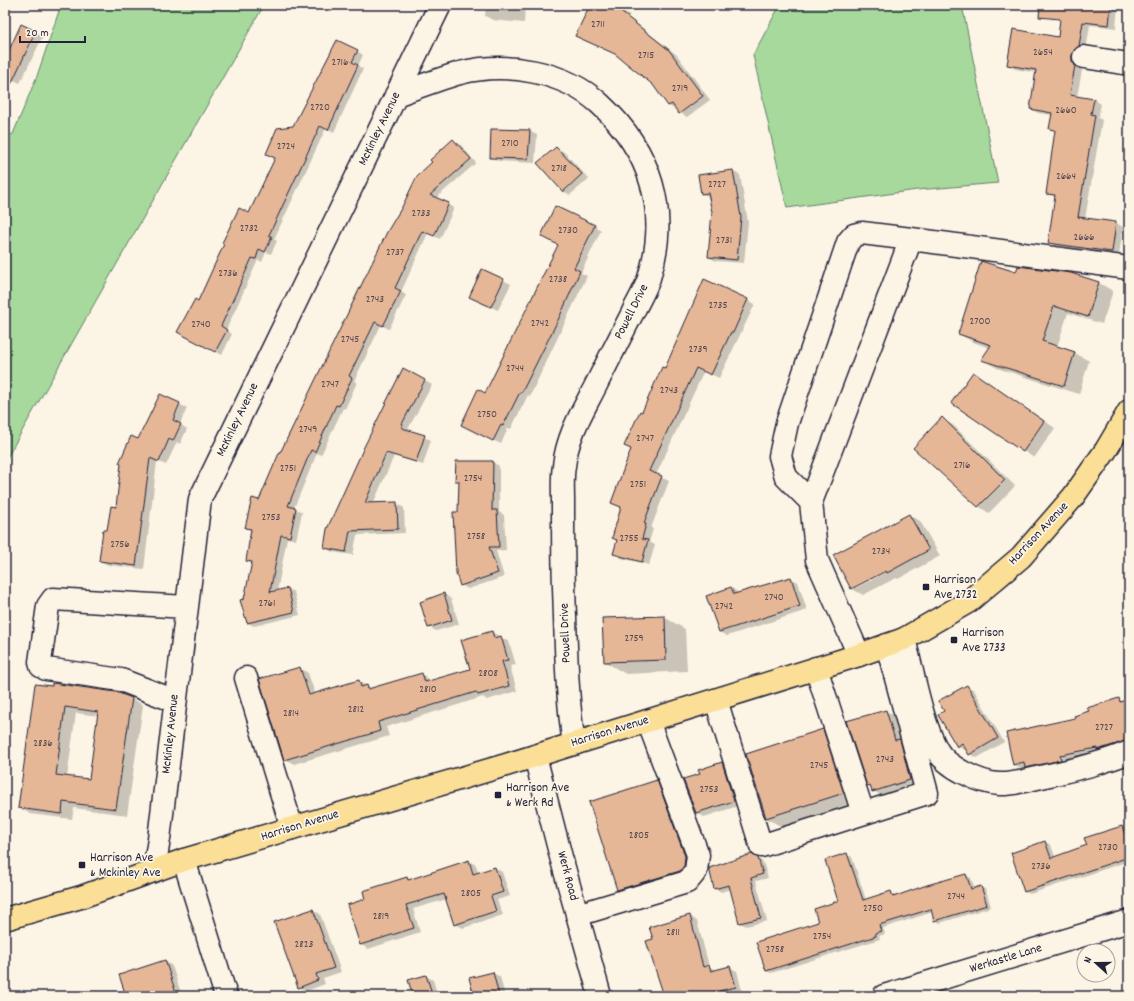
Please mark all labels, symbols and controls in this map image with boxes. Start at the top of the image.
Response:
house number: 2711 [591,17,605,33]
scale bar [20,18,85,44]
text: 20 m [26,25,49,42]
house number: 2654 [1033,45,1053,61]
house number: 2715 [638,48,654,64]
house number: 2716 [332,55,348,71]
house number: 2719 [672,81,688,97]
street label: McKinley Avenue [354,89,406,169]
house number: 2720 [310,100,330,116]
house number: 2660 [1055,103,1077,119]
house number: 2710 [501,136,519,152]
house number: 2724 [277,139,295,155]
house number: 2718 [551,161,567,177]
house number: 2664 [1056,169,1076,185]
house number: 2727 [708,177,726,193]
house number: 2733 [412,206,431,222]
house number: 2732 [240,221,259,237]
house number: 2730 [558,223,578,239]
house number: 2666 [1074,230,1094,246]
house number: 2731 [716,233,732,249]
house number: 2737 [386,245,404,261]
house number: 2736 [218,266,238,282]
house number: 2738 [549,272,567,288]
street label: Powell Drive [610,281,654,343]
house number: 2743 [366,292,384,308]
house number: 2735 [709,298,728,314]
house number: 2700 [969,314,991,330]
house number: 2742 [531,316,549,332]
house number: 2740 [191,317,211,333]
house number: 2745 [341,332,359,348]
house number: 2739 [689,342,707,358]
house number: 2744 [506,361,524,377]
house number: 2747 [321,377,339,393]
street label: McKinley Avenue [212,380,264,460]
house number: 2743 [660,383,678,399]
house number: 2750 [477,407,497,423]
house number: 2749 [299,422,317,438]
house number: 2747 [636,431,654,447]
house number: 2716 [954,458,970,474]
house number: 2751 [280,461,296,477]
house number: 2754 [464,471,482,487]
house number: 2751 [630,477,646,493]
street label: Harrison Avenue [1005,498,1074,570]
house number: 2753 [262,510,281,526]
house number: 2758 [467,529,485,545]
house number: 2755 [619,531,639,547]
house number: 2756 [110,537,130,553]
house number: 2734 [872,544,890,560]
place label: Harrison Ave 2732 [934,571,977,605]
marker: Harrison Ave 2732 [921,582,931,592]
house number: 2740 [764,590,784,606]
house number: 2761 [259,596,275,612]
house number: 2742 [715,599,733,615]
street label: Powell Drive [555,602,577,663]
place label: Harrison Ave 2733 [962,624,1005,658]
house number: 2759 [624,631,644,647]
marker: Harrison Ave 2733 [949,635,959,645]
house number: 2808 [478,666,498,682]
house number: 2810 [419,682,437,698]
street label: McKinley Avenue [157,693,185,775]
house number: 2812 [348,702,364,718]
house number: 2814 [283,706,299,722]
street label: Harrison Avenue [569,711,652,753]
house number: 2727 [1095,720,1113,736]
house number: 2836 [33,736,53,752]
house number: 2743 [876,752,894,768]
house number: 2745 [810,758,828,774]
place label: Harrison Ave & Werk Rd [506,779,570,813]
house number: 2753 [700,782,719,798]
marker: Harrison Ave & Werk Rd [493,790,503,800]
street label: Harrison Avenue [259,805,342,847]
house number: 2805 [629,828,649,844]
house number: 2730 [1098,840,1118,856]
place label: Harrison Ave & Mckinley Ave [90,849,161,883]
street label: Werk Road [551,849,583,903]
house number: 2736 [1031,859,1051,875]
marker: Harrison Ave & Mckinley Ave [77,860,87,870]
house number: 2805 [461,886,481,902]
house number: 2744 [947,889,965,905]
house number: 2750 [863,901,883,917]
house number: 2819 [373,909,389,925]
house number: 2811 [666,925,680,941]
house number: 2754 [813,929,831,945]
house number: 2823 [295,937,314,953]
street label: Werkastle Lane [968,939,1045,979]
house number: 2758 [766,942,784,958]
north arrow [1076,943,1116,983]
text: N [1080,954,1097,966]

